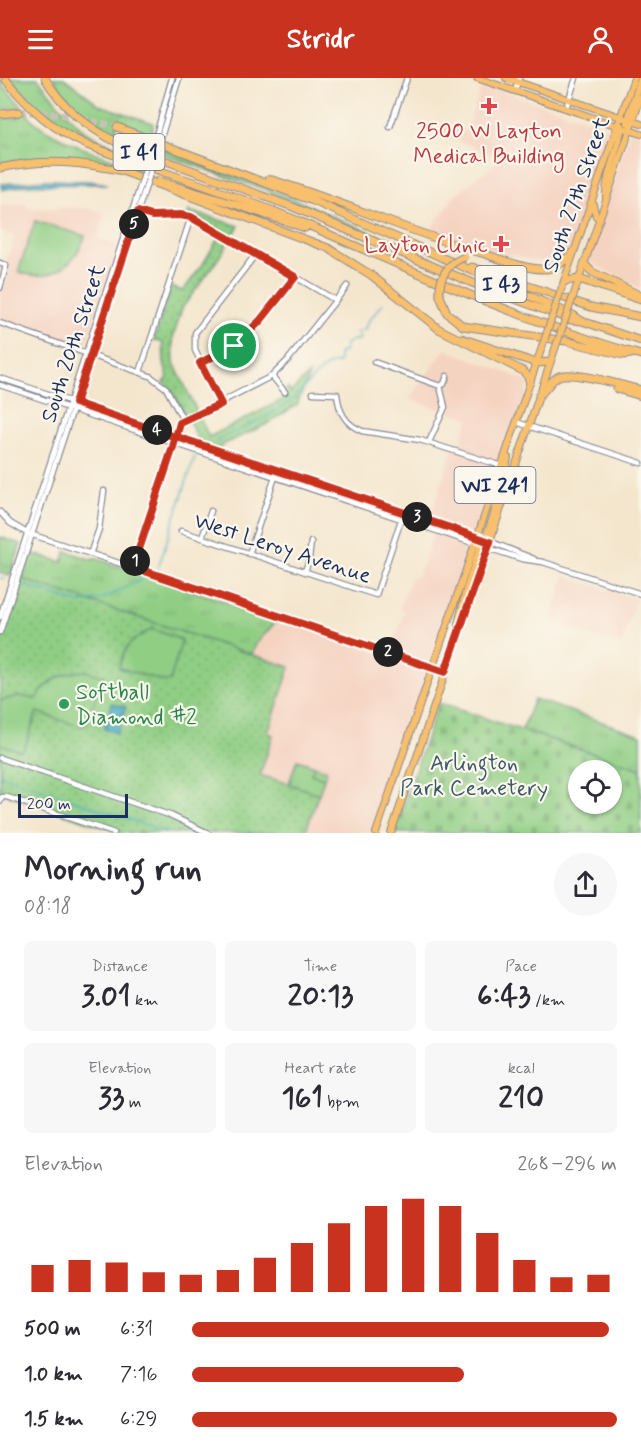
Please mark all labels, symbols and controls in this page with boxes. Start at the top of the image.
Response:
text: Stridr [287,22,354,57]
icon: menu [24,23,57,56]
icon: person [584,23,617,56]
marker: 2500 W Layton Medical Building [480,97,498,115]
street label: South 27th Street [537,113,617,276]
place label: 2500 W Layton Medical Building [413,118,565,174]
road number: I 41 [114,134,164,170]
pin: 5 [119,209,149,239]
text: 5 [129,213,139,234]
place label: Layton Clinic [364,232,488,260]
marker: Layton Clinic [492,235,510,253]
street label: South 20th Street [35,261,113,426]
road number: I 43 [476,266,526,302]
pin [208,320,259,371]
icon: arrive [217,329,250,362]
pin: 4 [142,415,172,445]
text: 4 [152,419,162,440]
road number: WI 241 [454,467,536,503]
pin: 3 [402,502,432,532]
text: 3 [413,506,421,527]
street label: West Leroy Avenue [190,507,375,591]
pin: 1 [120,546,150,576]
text: 1 [131,550,139,571]
pin: 2 [373,637,403,667]
text: 2 [384,641,392,662]
place label: Softball Diamond #2 [76,679,197,732]
marker: Softball Diamond #2 [57,697,71,711]
park label: Arlington Park Cemetery [400,750,548,803]
map controls [568,760,622,814]
button: locate [568,760,622,814]
scale bar [18,791,128,818]
text: 200 m [27,794,71,815]
text: Morning run [24,848,202,892]
button: share [554,853,617,916]
text: 08:18 [24,893,71,920]
text: Distance [92,956,148,977]
text: Time [304,956,337,977]
text: Pace [505,956,537,977]
text: 3.01 [81,977,131,1016]
text: 20:13 [288,977,353,1016]
text: 6:43 [477,977,531,1016]
text: km [131,990,158,1011]
text: /km [531,990,565,1011]
text: Elevation [88,1058,151,1079]
text: Heart rate [285,1058,356,1079]
text: kcal [508,1058,535,1079]
text: 33 [98,1079,124,1118]
text: 161 [281,1079,323,1118]
text: 210 [498,1079,544,1118]
text: m [124,1092,141,1113]
text: bpm [323,1092,360,1113]
text: Elevation [24,1151,103,1178]
text: 268–296 m [517,1151,617,1178]
text: 500 m [24,1316,81,1343]
text: 6:31 [120,1316,153,1343]
text: 1.0 km [24,1361,83,1388]
text: 7:16 [120,1361,157,1388]
text: 1.5 km [24,1406,84,1433]
text: 6:29 [120,1406,157,1433]

